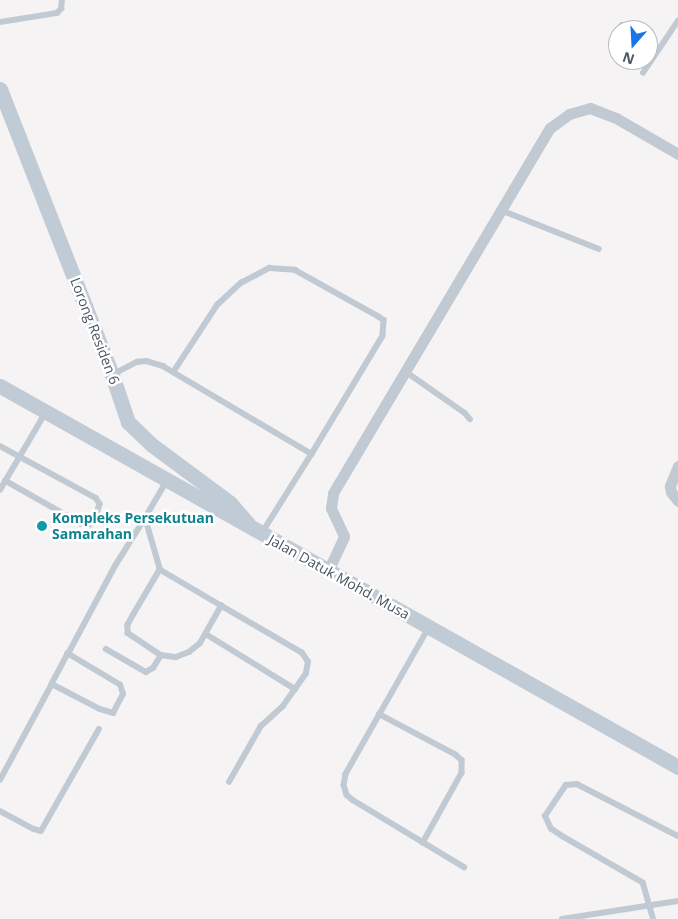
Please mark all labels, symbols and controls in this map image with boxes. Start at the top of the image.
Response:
north arrow [608,20,658,70]
text: N [620,48,637,70]
street label: Lorong Residen 6 [67,275,123,387]
place label: Kompleks Persekutuan Samarahan [52,510,214,542]
marker: Kompleks Persekutuan Samarahan [36,520,48,532]
street label: Jalan Datuk Mohd. Musa [266,531,412,623]

